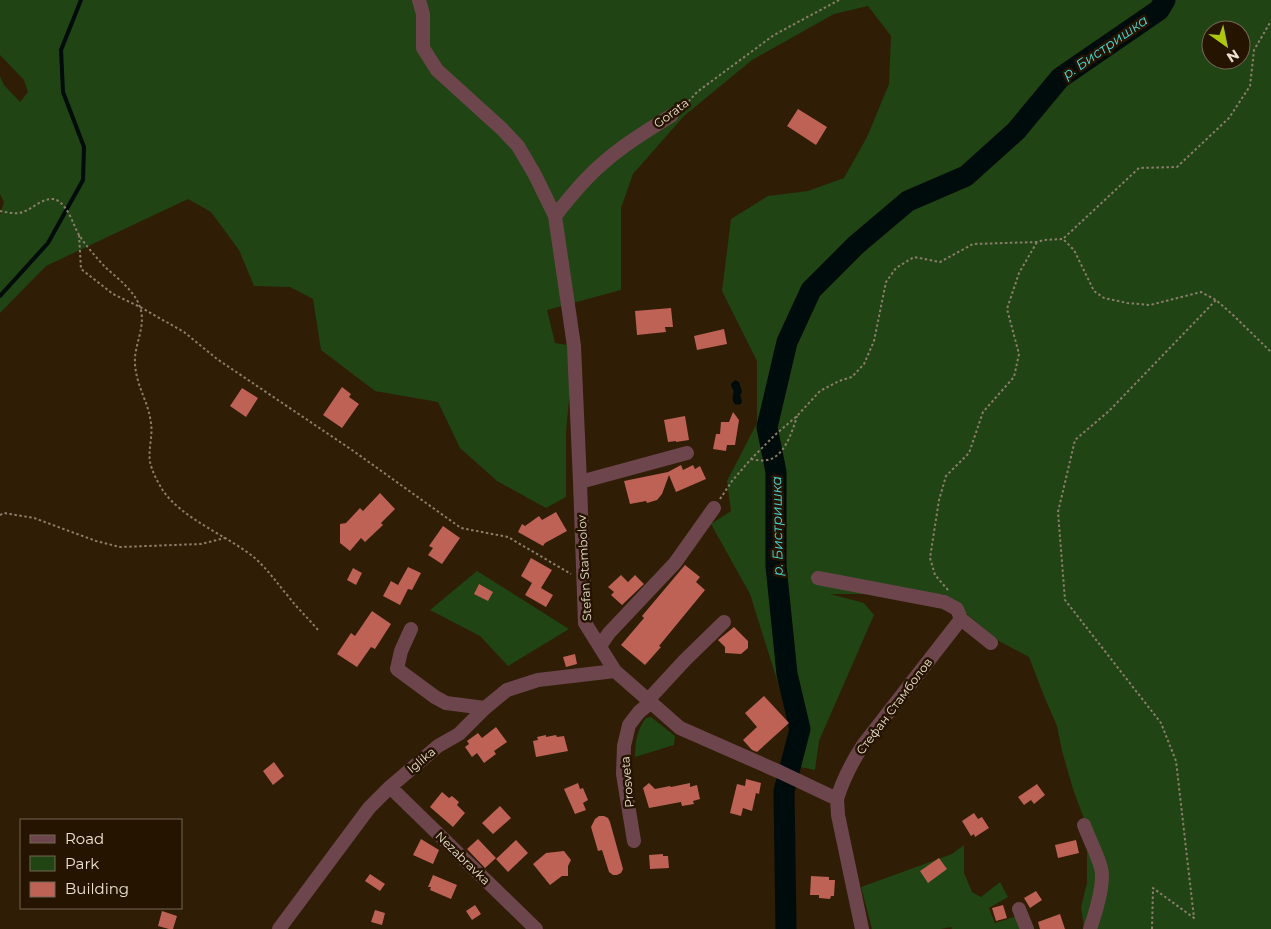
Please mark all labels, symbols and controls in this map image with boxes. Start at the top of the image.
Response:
water label: р. Бистришка [1059,11,1151,83]
north arrow [1201,20,1251,70]
text: N [1223,45,1243,67]
street label: Gorata [651,95,691,131]
water label: р. Бистришка [767,476,787,576]
street label: Stefan Stambolov [574,514,594,621]
street label: Стефан Стамболов [853,655,935,757]
street label: Iglika [404,744,438,776]
street label: Prosveta [617,756,637,808]
legend [20,819,182,909]
street label: Nezabravka [433,828,493,888]
text: Road [65,829,104,848]
text: Park [65,854,99,873]
text: Building [65,879,129,898]

